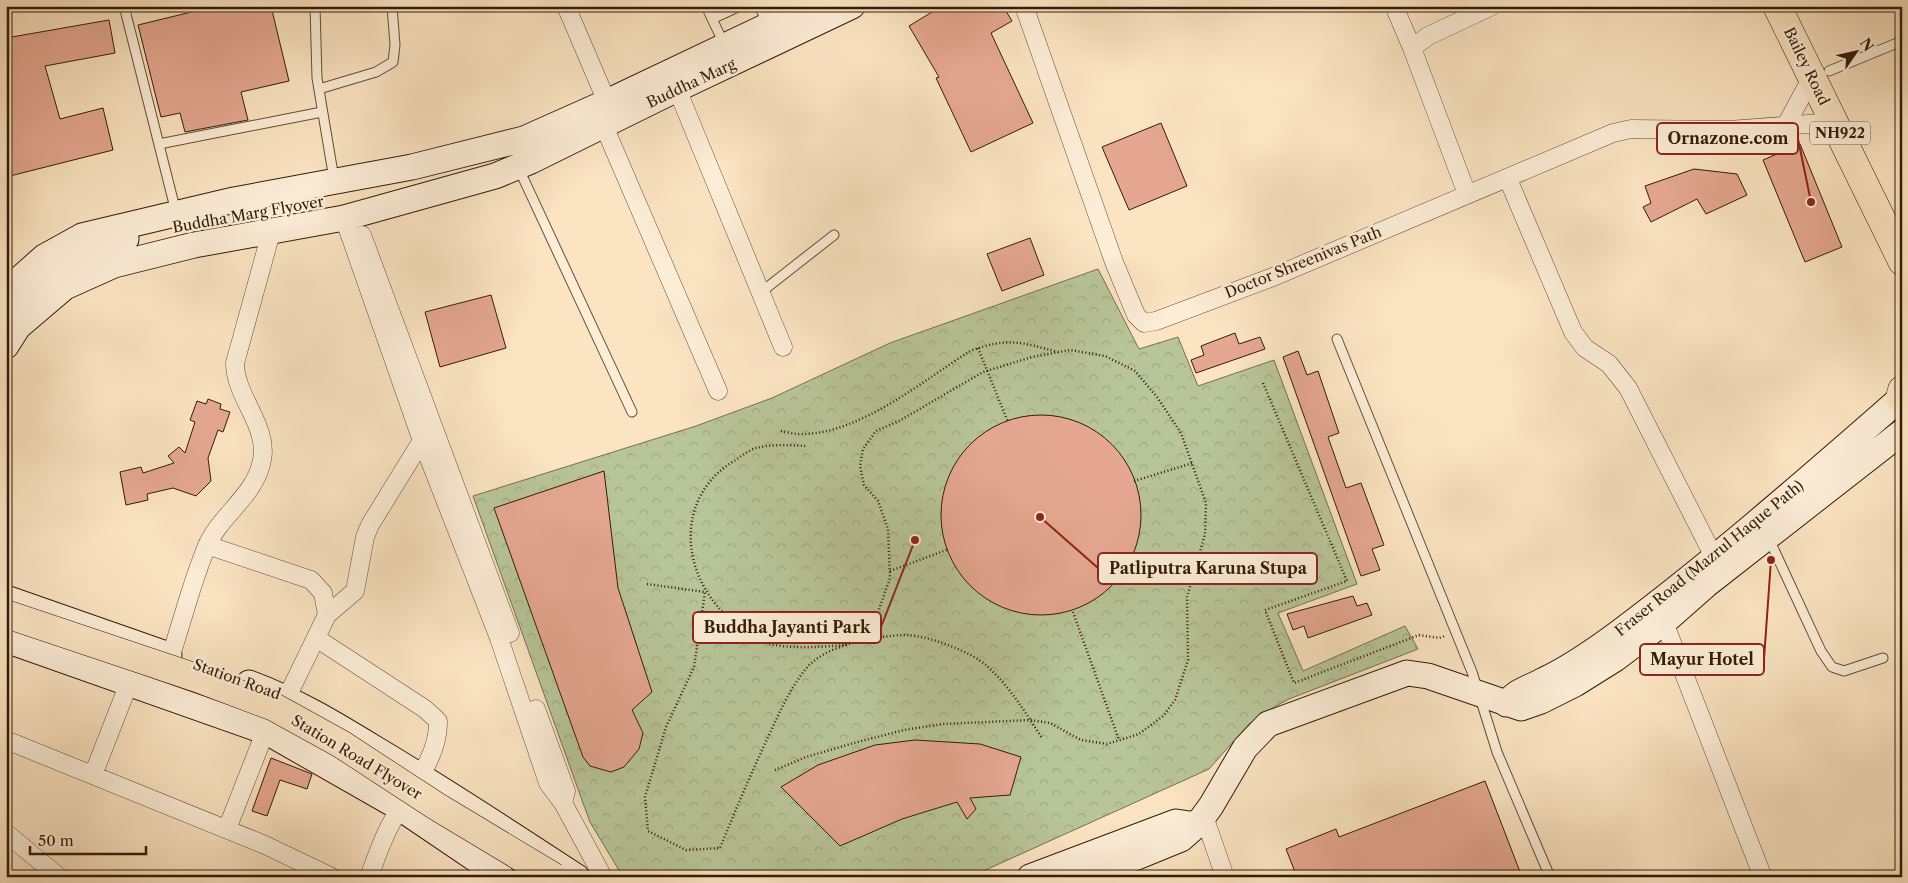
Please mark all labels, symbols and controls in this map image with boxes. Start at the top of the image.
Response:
street label: Bailey Road [1780,24,1834,108]
north arrow [1830,28,1880,78]
text: N [1856,35,1878,55]
street label: Buddha Marg [643,54,739,112]
road number: NH922 [1810,122,1870,144]
callout: Ornazone.com [1657,123,1798,154]
text: Ornazone.com [1668,128,1788,148]
street label: Buddha Marg Flyover [171,191,326,237]
street label: Doctor Shreenivas Path [1222,222,1385,302]
street label: Fraser Road (Mazrul Haque Path) [1611,476,1807,640]
callout: Patliputra Karuna Stupa [1098,553,1317,584]
text: Patliputra Karuna Stupa [1109,558,1308,578]
callout: Buddha Jayanti Park [693,612,881,643]
text: Buddha Jayanti Park [704,617,871,637]
callout: Mayur Hotel [1640,644,1764,675]
text: Mayur Hotel [1650,649,1754,669]
street label: Station Road [191,654,283,704]
street label: Station Road Flyover [288,711,426,804]
scale bar [30,823,146,855]
text: 50 m [38,831,74,850]

